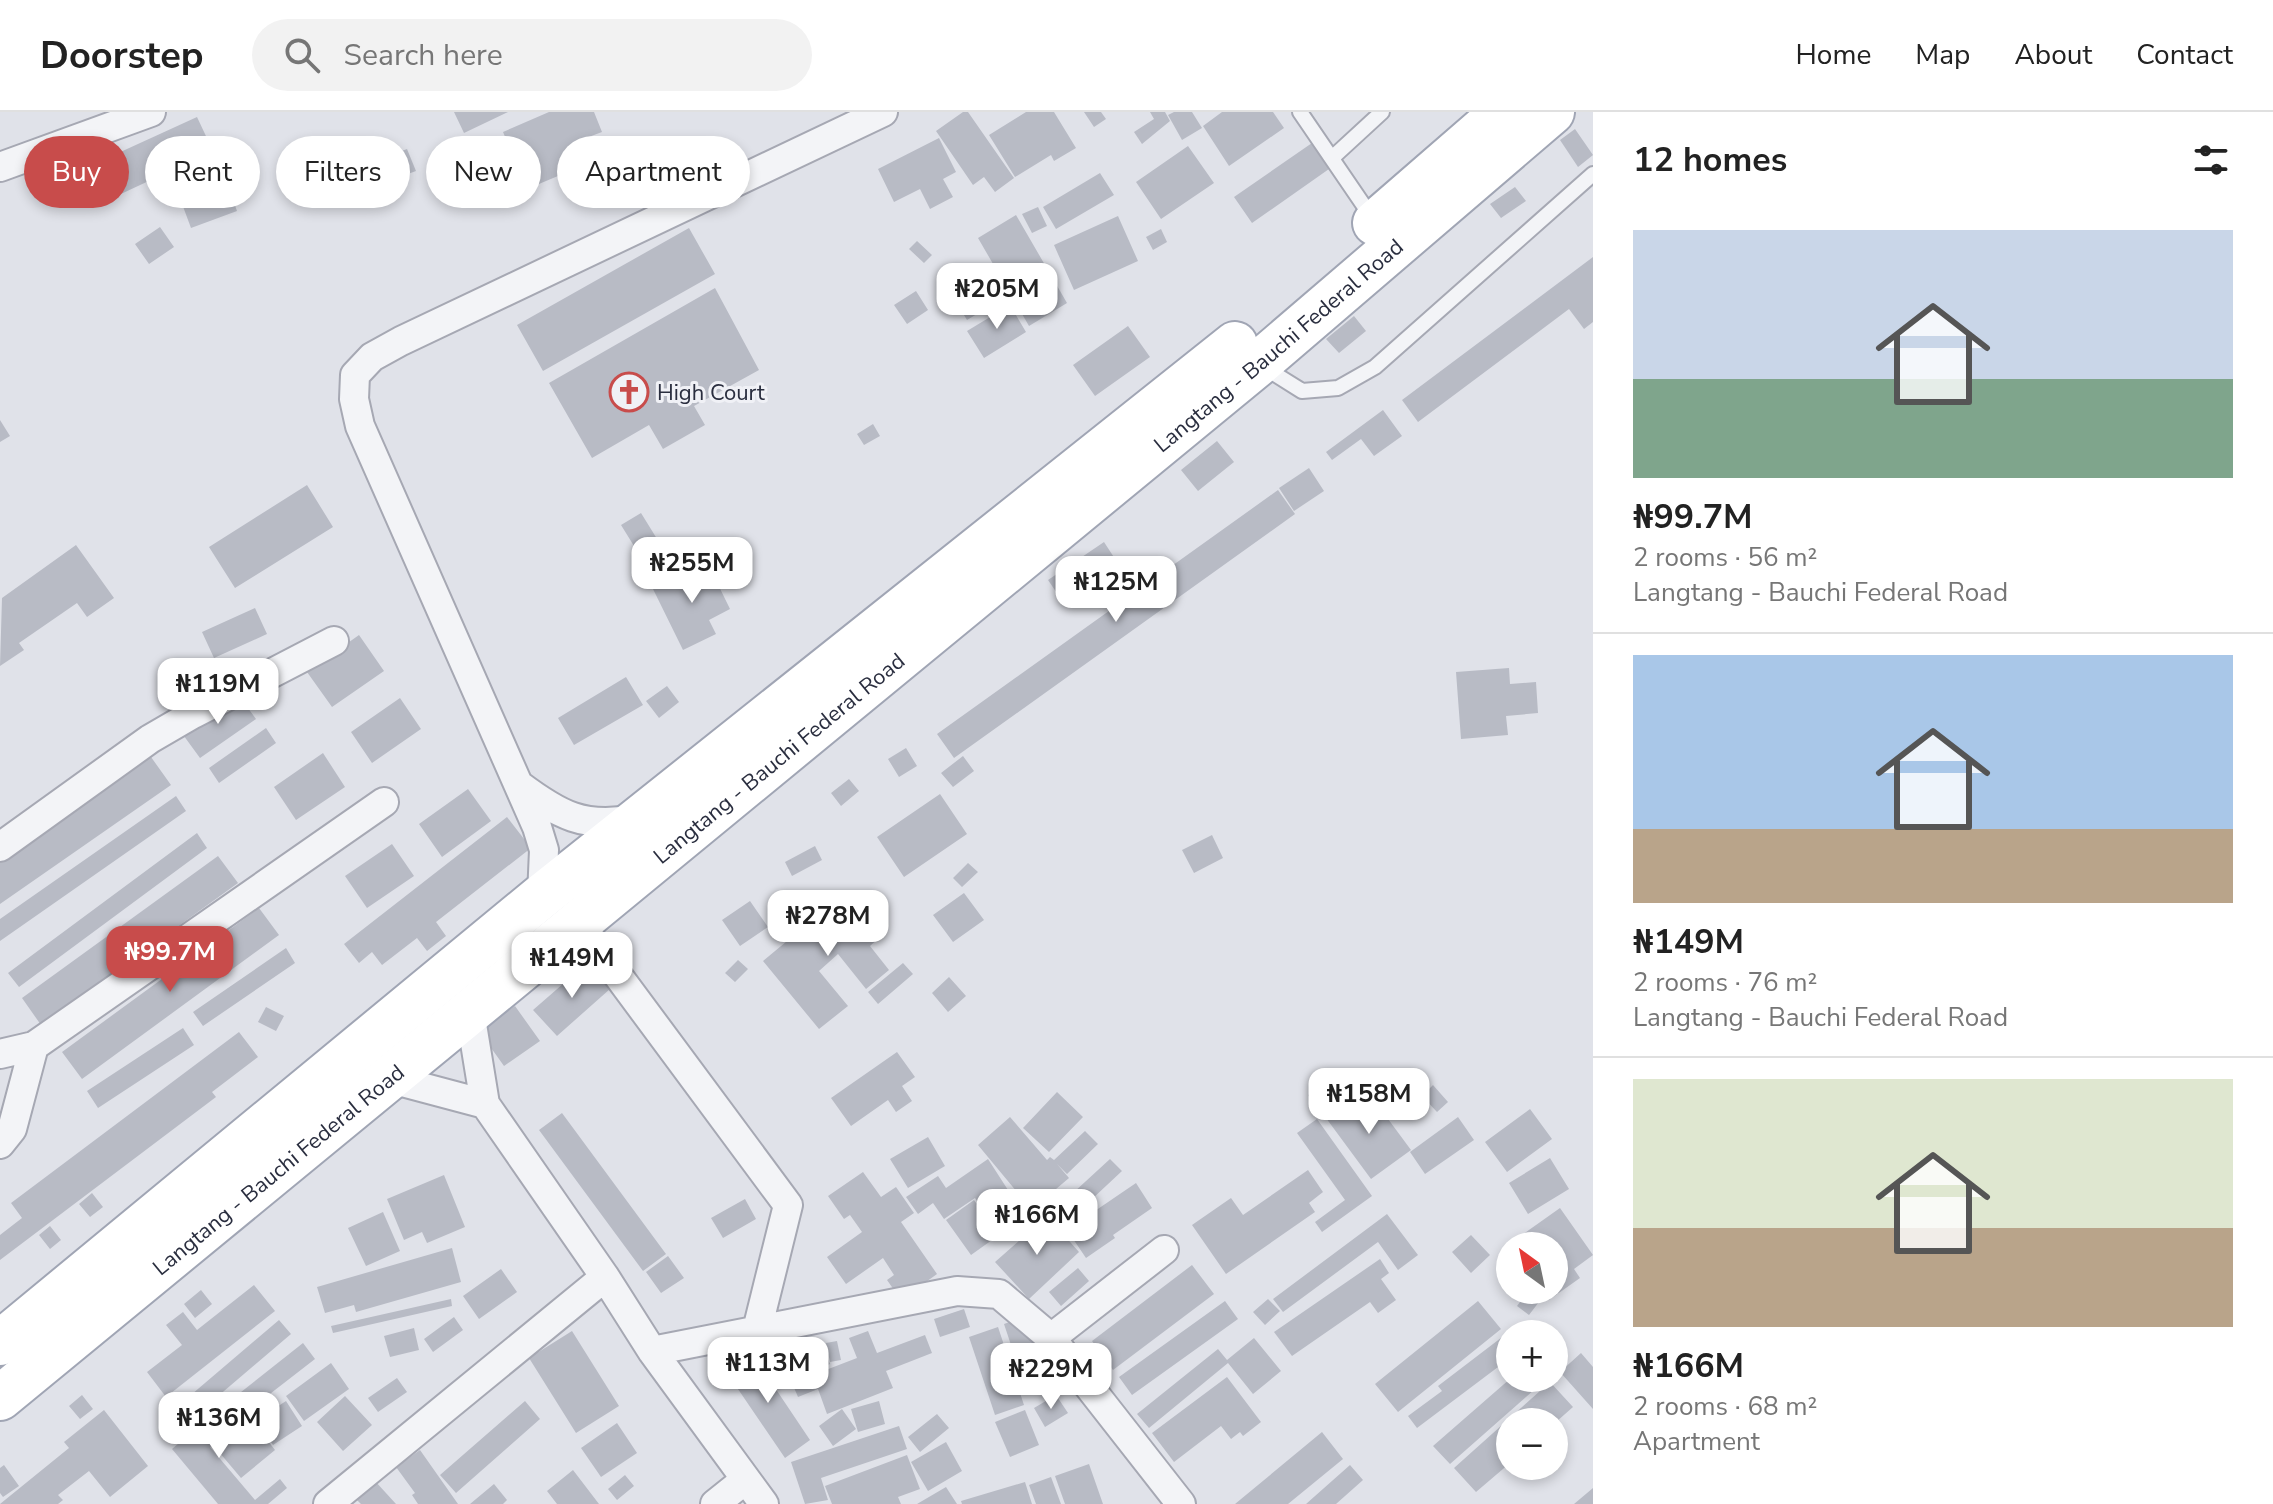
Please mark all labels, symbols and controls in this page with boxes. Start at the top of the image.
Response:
search box [252,19,812,91]
text: Doorstep [40,30,204,81]
icon: search [280,33,324,77]
text: Search here [344,35,503,76]
text: Home [1796,36,1871,74]
text: Map [1915,36,1970,74]
text: About [2014,36,2092,74]
text: Contact [2136,36,2233,74]
chip: Buy [24,136,129,208]
chip: Rent [145,136,260,208]
chip: Filters [276,136,410,208]
chip: New [426,136,541,208]
chip: Apartment [557,136,750,208]
text: 12 homes [1633,137,1787,183]
icon: filters [2189,138,2233,182]
street label: Langtang - Bauchi Federal Road [1148,232,1410,460]
pin: ₦205M [941,263,1053,331]
text: ₦205M [955,271,1039,306]
icon: home [1861,282,2005,426]
church icon: High Court [608,371,650,413]
place label: High Court [657,378,765,408]
text: ₦99.7M [1633,494,1753,540]
pin: ₦255M [636,537,748,605]
text: 2 rooms · 56 m² [1633,540,1817,575]
text: ₦255M [650,545,734,580]
pin: ₦125M [1060,556,1172,624]
text: ₦125M [1074,564,1158,599]
text: Langtang - Bauchi Federal Road [1633,575,2008,610]
street label: Langtang - Bauchi Federal Road [647,646,912,871]
pin: ₦119M [162,658,274,726]
text: ₦119M [176,666,260,701]
icon: home [1861,707,2005,851]
pin: ₦278M [772,890,884,958]
text: ₦278M [786,898,870,933]
text: ₦149M [1633,919,1744,965]
pin: ₦99.7M [105,926,235,994]
pin: ₦149M [516,932,628,1000]
text: ₦99.7M [124,934,216,969]
text: ₦149M [530,940,614,975]
text: 2 rooms · 76 m² [1633,965,1817,1000]
text: Langtang - Bauchi Federal Road [1633,1000,2008,1035]
street label: Langtang - Bauchi Federal Road [147,1058,411,1283]
pin: ₦158M [1313,1068,1425,1136]
text: ₦158M [1327,1076,1411,1111]
icon: home [1861,1131,2005,1275]
pin: ₦166M [981,1189,1093,1257]
text: ₦166M [995,1197,1079,1232]
north arrow [1496,1232,1568,1304]
map controls [1496,1232,1568,1480]
button: + [1496,1320,1568,1392]
pin: ₦113M [712,1337,824,1405]
pin: ₦229M [995,1343,1107,1411]
text: ₦166M [1633,1343,1744,1389]
text: ₦113M [726,1345,810,1380]
text: ₦229M [1009,1351,1093,1386]
text: 2 rooms · 68 m² [1633,1389,1817,1424]
pin: ₦136M [163,1392,275,1460]
text: ₦136M [177,1400,261,1435]
button: − [1496,1408,1568,1480]
text: Apartment [1633,1424,1760,1459]

